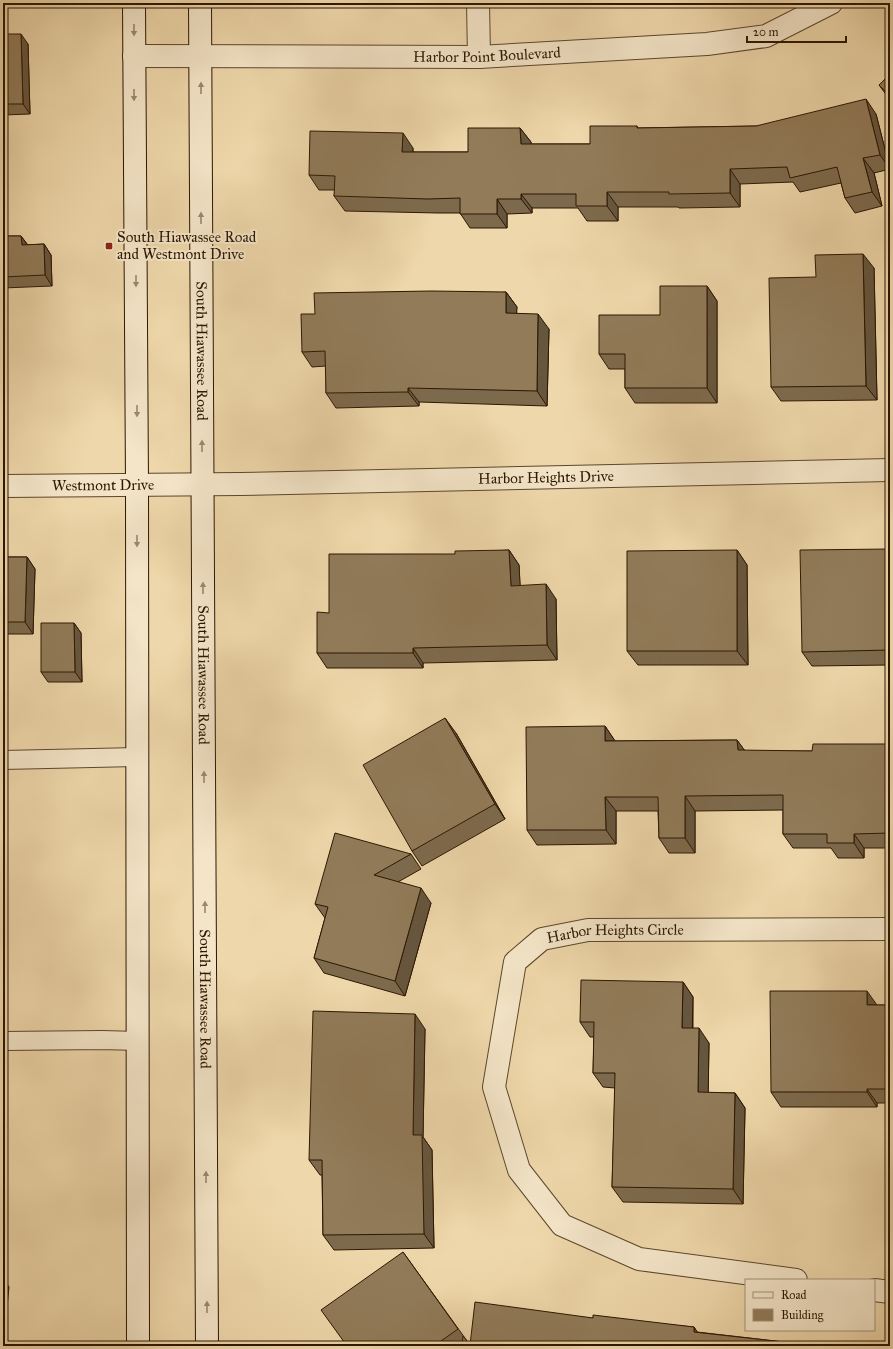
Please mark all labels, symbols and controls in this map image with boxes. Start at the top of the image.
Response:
scale bar [747,18,846,44]
one-way arrow [131,24,137,37]
text: 20 m [753,25,779,39]
street label: Harbor Point Boulevard [413,43,562,66]
one-way arrow [198,81,204,94]
one-way arrow [131,89,137,102]
one-way arrow [198,211,204,224]
place label: South Hiawassee Road and Westmont Drive [117,228,257,263]
marker: South Hiawassee Road and Westmont Drive [104,241,114,251]
one-way arrow [133,275,139,288]
street label: South Hiawassee Road [192,281,211,421]
one-way arrow [134,405,140,418]
one-way arrow [199,439,205,452]
street label: Harbor Heights Drive [478,467,614,488]
street label: Westmont Drive [52,476,154,495]
one-way arrow [134,535,140,548]
one-way arrow [200,581,206,594]
street label: South Hiawassee Road [194,605,213,745]
one-way arrow [201,770,207,783]
one-way arrow [202,900,208,913]
street label: Harbor Heights Circle [545,921,684,947]
street label: South Hiawassee Road [196,929,215,1069]
one-way arrow [203,1170,209,1183]
legend [745,1279,875,1331]
text: Road [781,1288,807,1302]
one-way arrow [204,1300,210,1313]
text: Building [781,1308,824,1323]

